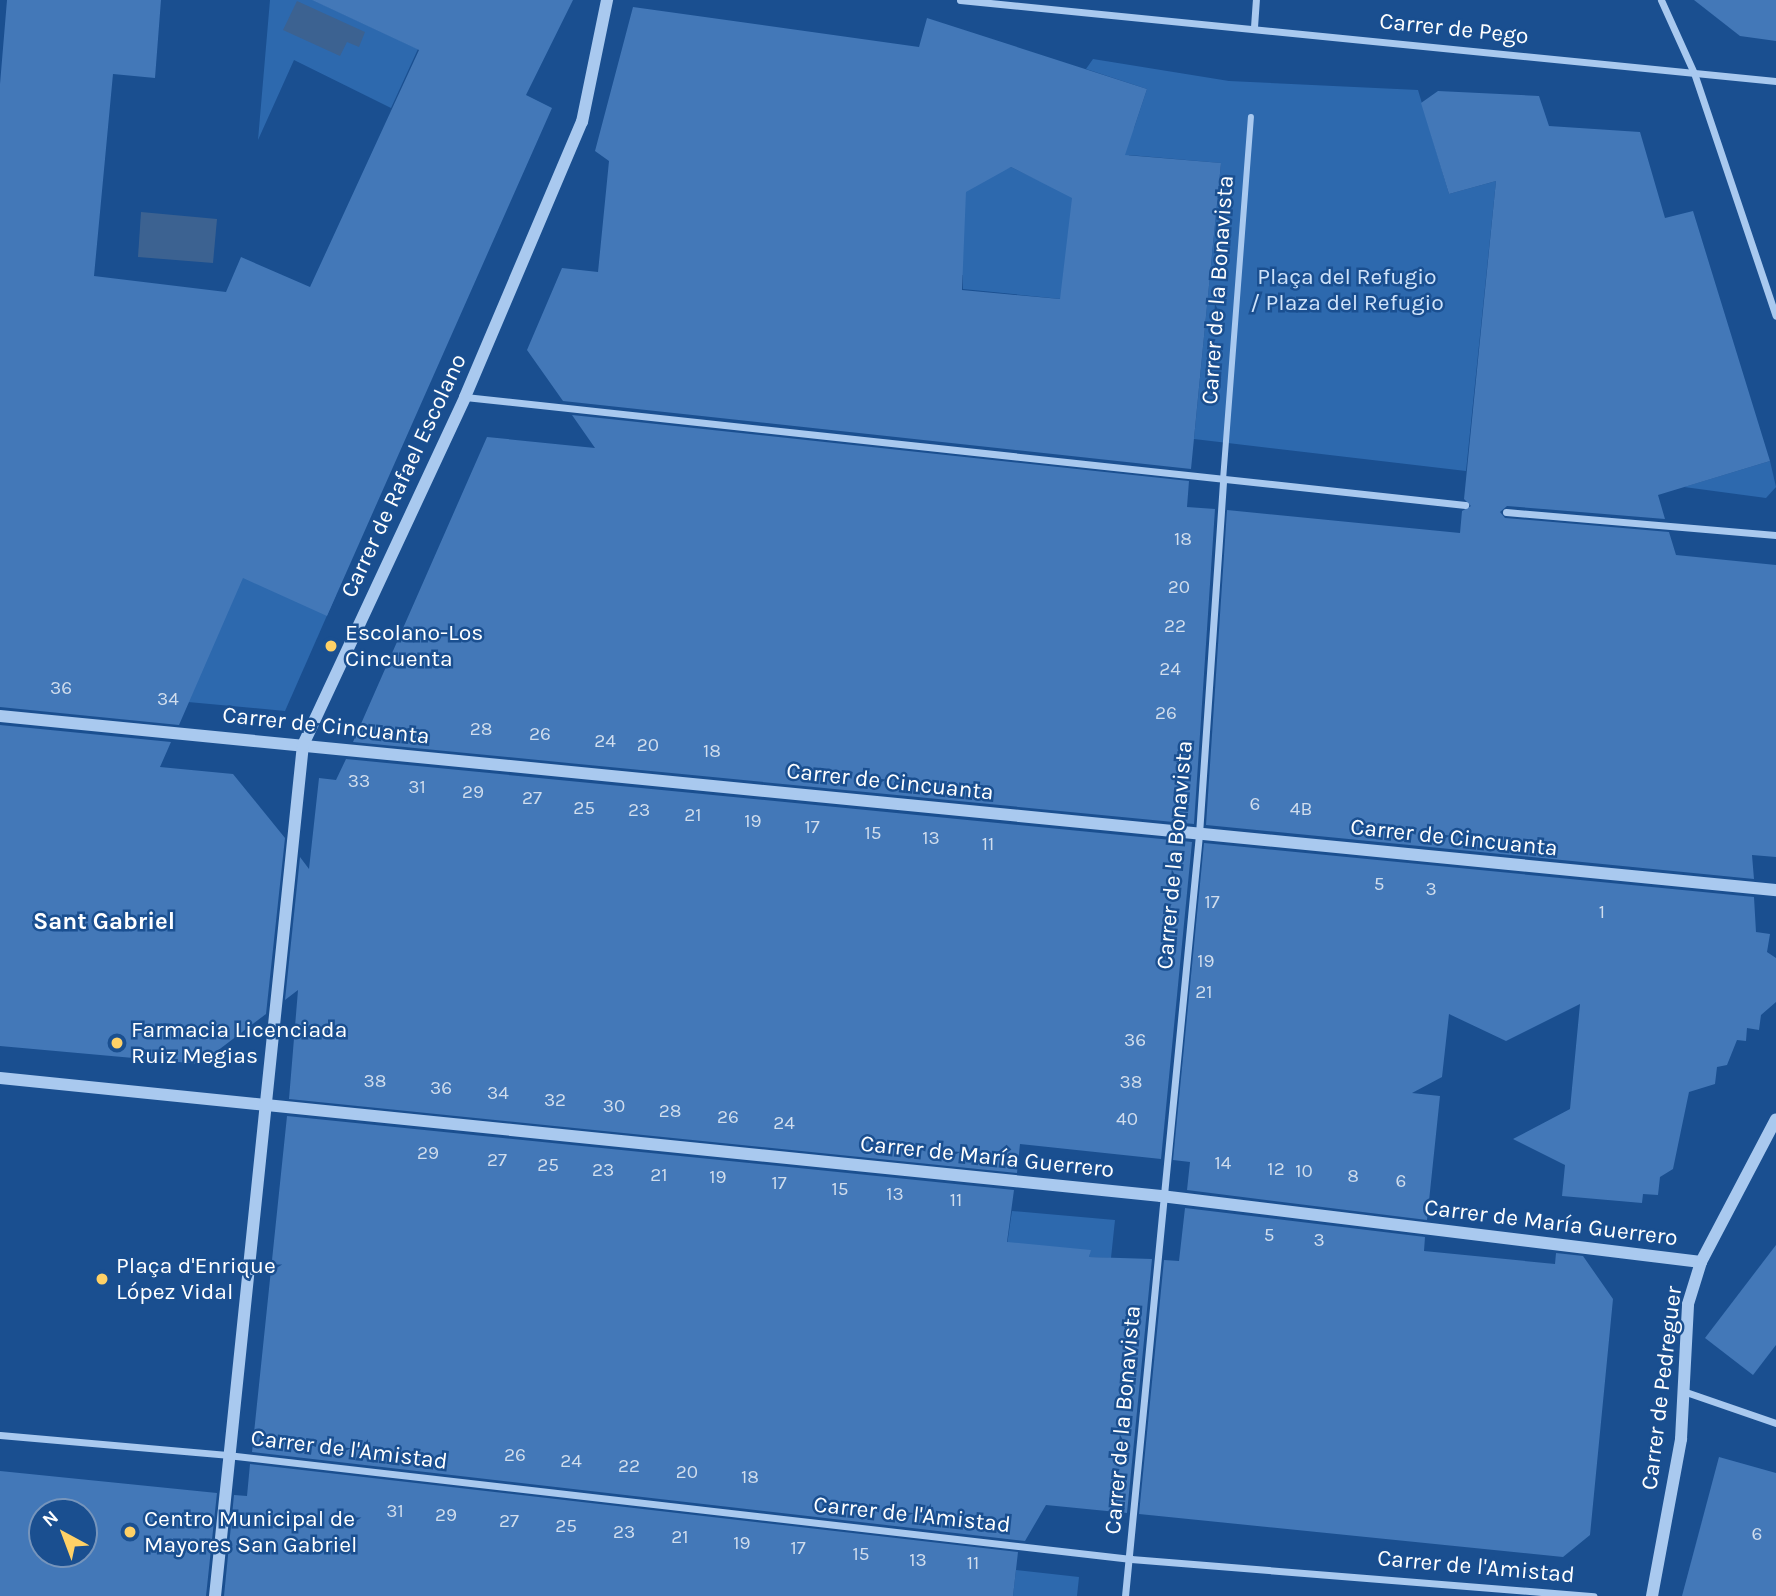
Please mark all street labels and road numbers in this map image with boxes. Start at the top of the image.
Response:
street label: Carrer de Pego [1378,7,1530,51]
street label: Carrer de la Bonavista [1196,174,1240,406]
street label: Carrer de Rafael Escolano [335,350,473,602]
street label: Carrer de Cincuanta [221,701,431,751]
street label: Carrer de la Bonavista [1151,739,1199,971]
street label: Carrer de Cincuanta [785,757,995,807]
street label: Carrer de Cincuanta [1349,813,1559,863]
street label: Carrer de María Guerrero [859,1130,1115,1184]
street label: Carrer de María Guerrero [1423,1194,1679,1252]
street label: Carrer de Pedreguer [1636,1284,1688,1492]
street label: Carrer de la Bonavista [1099,1304,1147,1536]
street label: Carrer de l'Amistad [249,1424,449,1476]
street label: Carrer de l'Amistad [812,1491,1012,1539]
street label: Carrer de l'Amistad [1376,1545,1576,1589]

